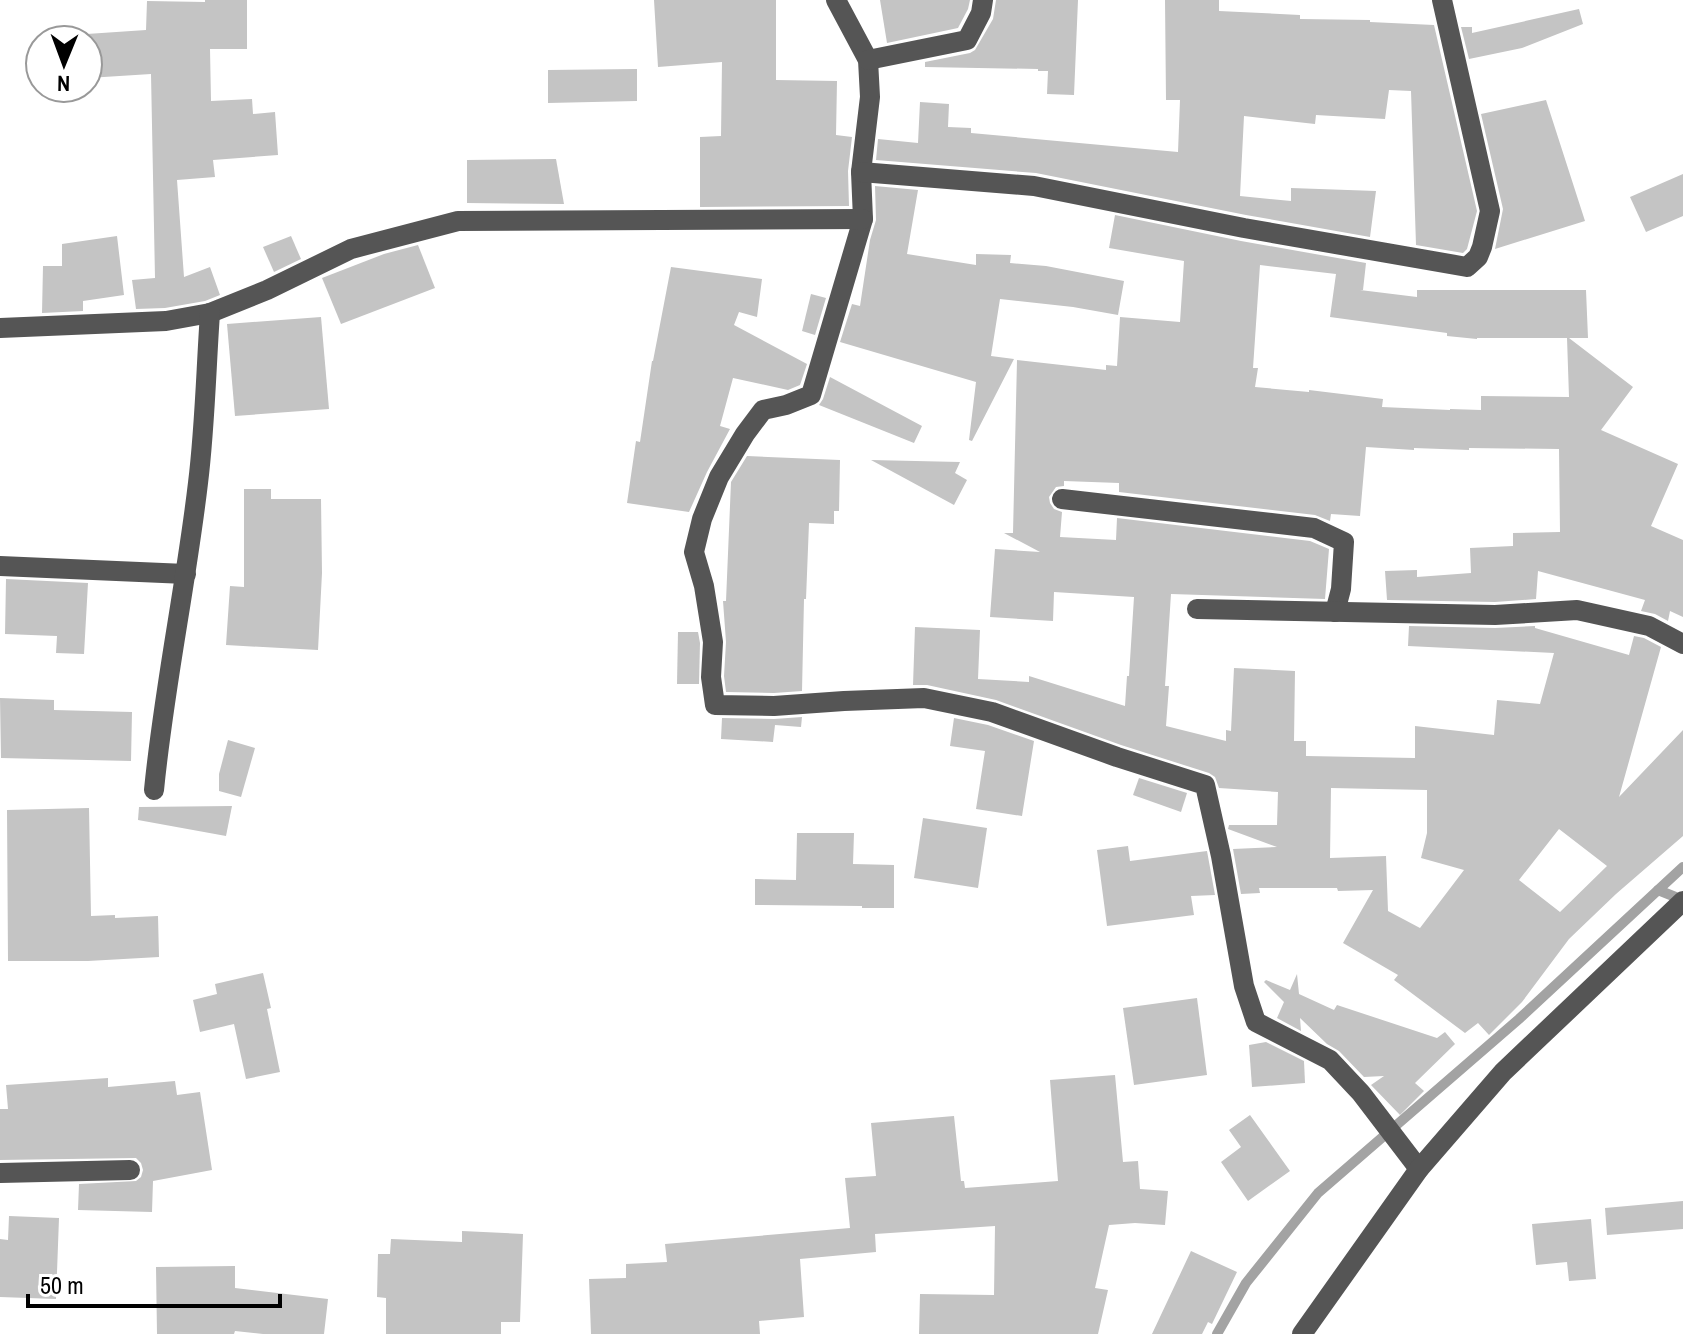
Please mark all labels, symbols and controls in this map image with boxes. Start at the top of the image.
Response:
north arrow [24,24,104,104]
text: N [57,69,70,99]
scale bar [28,1258,280,1308]
text: 50 m [40,1269,84,1301]

